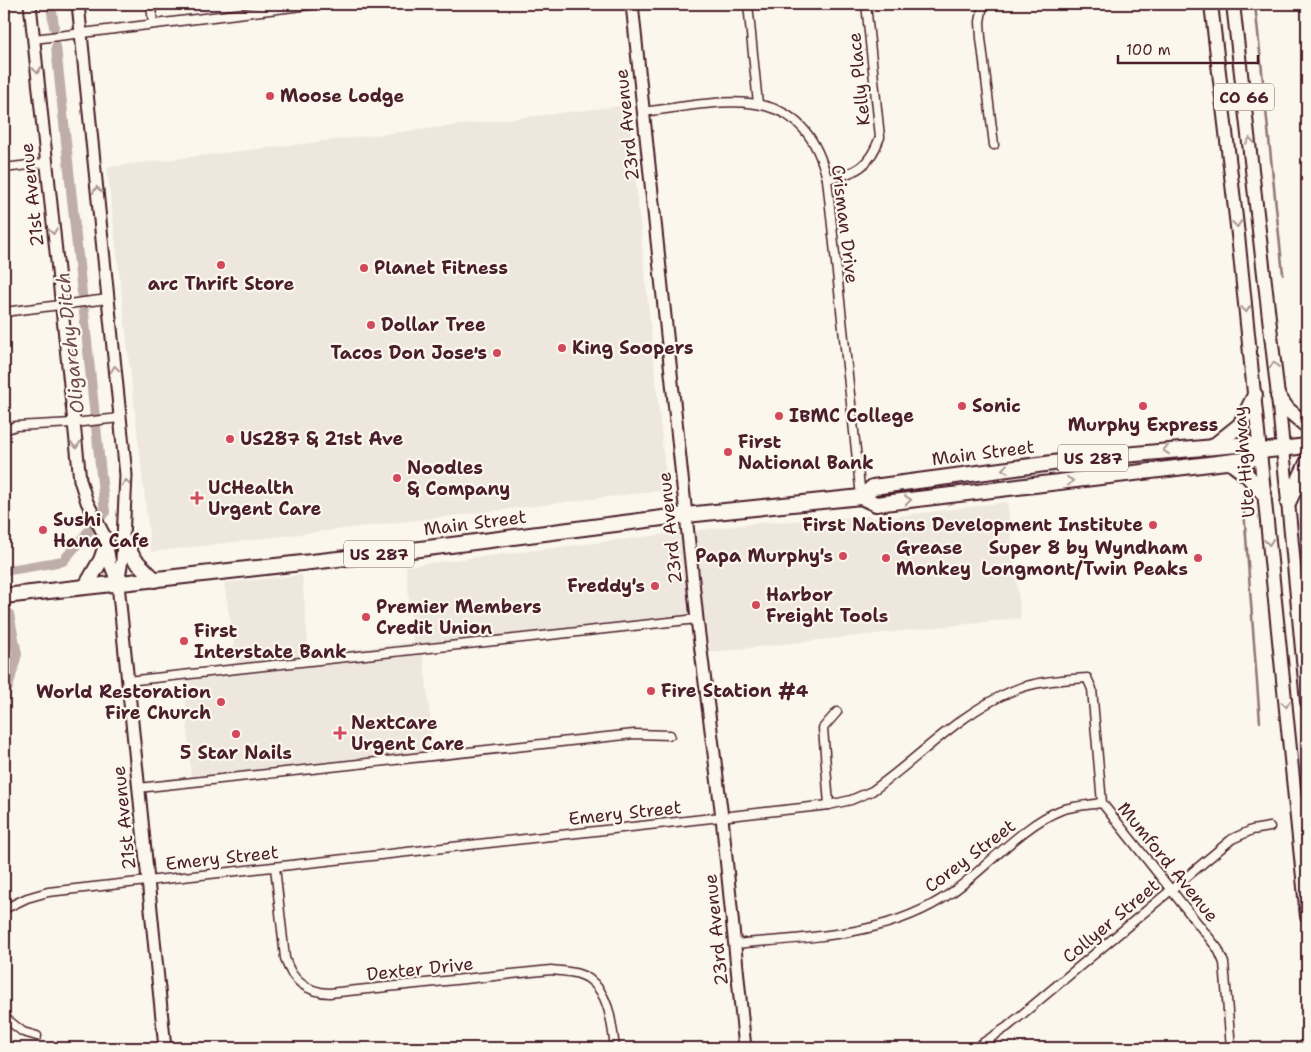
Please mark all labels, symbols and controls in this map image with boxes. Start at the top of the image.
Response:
street label: Kelly Place [842,31,876,127]
scale bar [1118,32,1258,64]
text: 100 m [1126,40,1171,60]
one-way arrow [31,66,42,74]
street label: 23rd Avenue [609,68,645,182]
place label: Moose Lodge [280,84,405,108]
road number: CO 66 [1214,84,1274,110]
marker: Moose Lodge [264,90,276,102]
one-way arrow [1245,137,1255,146]
street label: 21st Avenue [15,142,49,248]
street label: Crisman Drive [826,163,864,285]
one-way arrow [92,186,103,194]
one-way arrow [1231,221,1242,229]
one-way arrow [48,228,59,236]
place label: Planet Fitness [374,256,508,280]
marker: arc Thrift Store [215,259,227,271]
marker: Planet Fitness [358,262,370,274]
water label: Oligarchy Ditch [50,271,90,415]
place label: arc Thrift Store [148,272,295,296]
one-way arrow [1240,305,1251,313]
place label: Dollar Tree [381,313,486,337]
marker: Dollar Tree [365,319,377,331]
place label: King Soopers [572,336,693,360]
place label: Tacos Don Jose's [330,341,487,365]
marker: King Soopers [556,342,568,354]
marker: Tacos Don Jose's [491,347,503,359]
one-way arrow [1269,361,1280,369]
one-way arrow [110,365,121,373]
place label: Sonic [972,394,1021,418]
marker: Sonic [956,400,968,412]
marker: Murphy Express [1137,400,1149,412]
place label: IBMC College [789,404,914,428]
street label: Ute Highway [1227,405,1261,519]
marker: IBMC College [773,410,785,422]
place label: Murphy Express [1068,413,1218,437]
place label: US287 & 21st Ave [240,427,403,451]
place label: First National Bank [738,430,874,475]
marker: US287 & 21st Ave [224,433,236,445]
street label: Main Street [930,435,1036,471]
one-way arrow [70,441,81,449]
road number: US 287 [1058,444,1128,472]
one-way arrow [1162,445,1170,456]
marker: First National Bank [722,446,734,458]
place label: Noodles & Company [407,456,510,501]
one-way arrow [1000,463,1008,474]
street label: 23rd Avenue [652,471,688,585]
marker: Noodles & Company [391,472,403,484]
place label: UCHealth Urgent Care [208,476,322,521]
one-way arrow [1066,476,1074,487]
one-way arrow [121,479,131,486]
marker: UCHealth Urgent Care [190,491,204,505]
one-way arrow [905,495,913,506]
street label: Main Street [422,505,528,541]
place label: Sushi Hana Cafe [53,508,149,553]
place label: First Nations Development Institute [802,513,1143,537]
marker: First Nations Development Institute [1147,519,1159,531]
marker: Sushi Hana Cafe [37,524,49,536]
place label: Grease Monkey [896,536,971,581]
place label: Super 8 by Wyndham Longmont/Twin Peaks [981,536,1189,581]
one-way arrow [1263,538,1274,546]
road number: US 287 [344,540,414,568]
place label: Papa Murphy's [695,544,833,568]
marker: Papa Murphy's [837,550,849,562]
marker: Grease Monkey [880,552,892,564]
marker: Super 8 by Wyndham Longmont/Twin Peaks [1192,552,1204,564]
place label: Freddy's [567,574,645,598]
marker: Freddy's [649,580,661,592]
place label: Harbor Freight Tools [766,583,888,628]
place label: Premier Members Credit Union [376,595,541,640]
marker: Harbor Freight Tools [750,599,762,611]
marker: Premier Members Credit Union [360,611,372,623]
place label: First Interstate Bank [194,619,347,664]
marker: First Interstate Bank [178,635,190,647]
place label: Fire Station #4 [661,679,809,703]
place label: World Restoration Fire Church [36,680,211,725]
marker: Fire Station #4 [645,685,657,697]
marker: World Restoration Fire Church [215,696,227,708]
one-way arrow [1280,700,1291,708]
place label: NextCare Urgent Care [351,711,465,756]
marker: NextCare Urgent Care [333,726,347,740]
marker: 5 Star Nails [230,728,242,740]
place label: 5 Star Nails [180,741,292,765]
street label: 21st Avenue [107,765,141,871]
street label: Emery Street [567,795,683,831]
street label: Mumford Avenue [1112,797,1224,927]
street label: Corey Street [920,814,1021,898]
street label: Emery Street [164,840,280,876]
street label: 23rd Avenue [698,873,734,987]
street label: Collyer Street [1058,873,1165,969]
street label: Dexter Drive [365,951,475,987]

